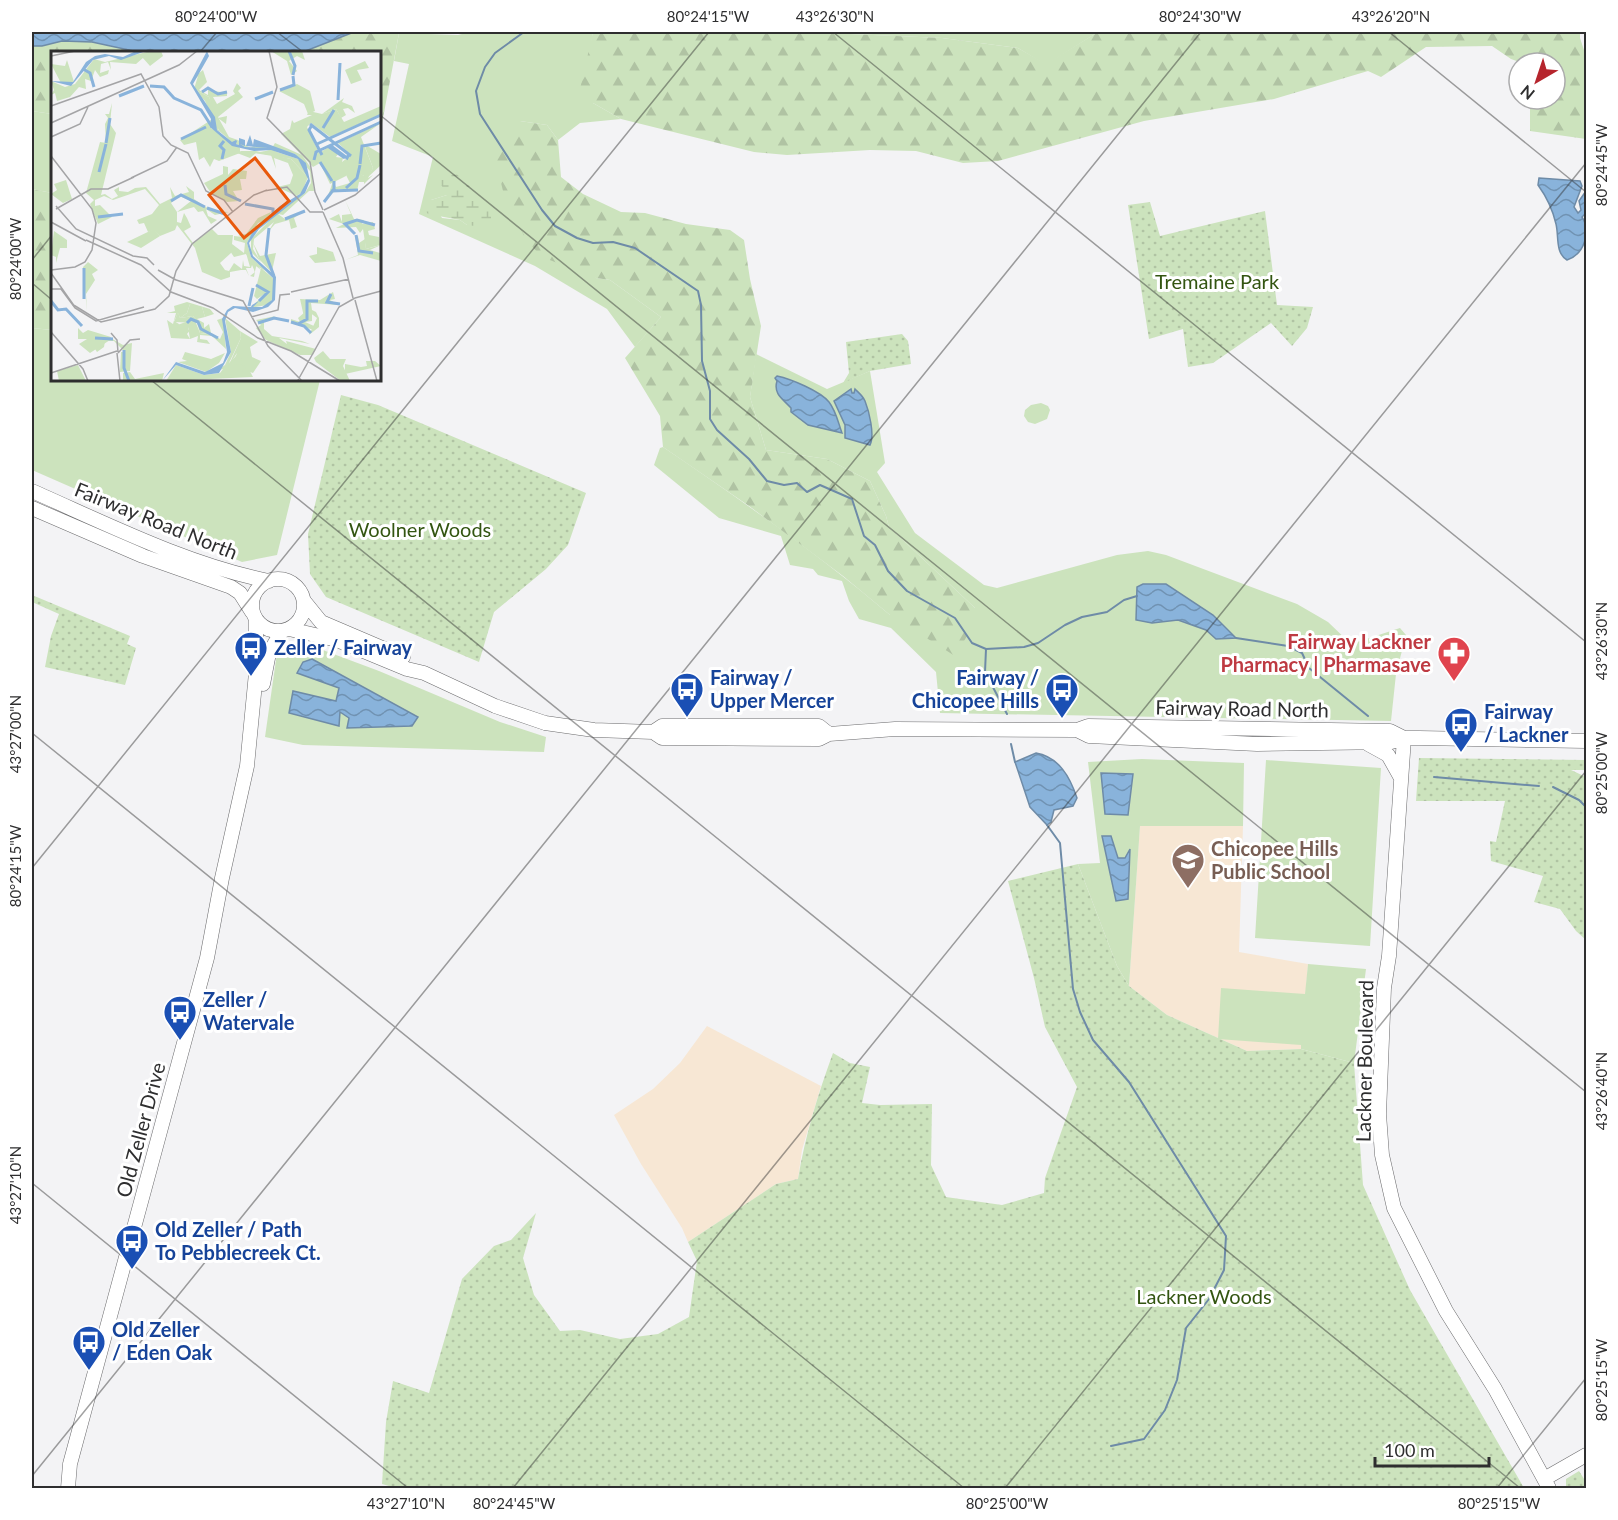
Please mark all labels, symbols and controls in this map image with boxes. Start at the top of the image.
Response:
text: 80°24'00"W [175,7,258,25]
text: 80°24'15"W [667,7,750,25]
text: 43°26'30"N [796,7,874,25]
text: 80°24'30"W [1159,7,1242,25]
text: 43°26'20"N [1352,7,1430,25]
inset map [51,51,381,381]
north arrow [1507,51,1567,111]
text: N [1516,82,1538,104]
text: 80°24'45"W [1592,123,1610,206]
text: 80°24'00"W [6,217,24,300]
park label: Tremaine Park [1155,269,1280,293]
street label: Fairway Road North [71,476,241,564]
park label: Woolner Woods [349,517,491,541]
text: 43°26'30"N [1592,602,1610,680]
place label: Fairway Lackner Pharmacy | Pharmasave [1220,629,1432,676]
bus stop icon: Zeller / Fairway [233,630,269,677]
place label: Zeller / Fairway [274,635,412,659]
pharmacy icon: Fairway Lackner Pharmacy | Pharmasave [1436,635,1472,682]
place label: Fairway / Upper Mercer [710,665,834,712]
place label: Fairway / Chicopee Hills [912,665,1039,712]
bus stop icon: Fairway / Upper Mercer [669,671,705,718]
bus stop icon: Fairway / Chicopee Hills [1044,672,1080,719]
street label: Fairway Road North [1155,694,1329,722]
text: 43°27'00"N [6,695,24,773]
place label: Fairway / Lackner [1484,699,1569,746]
bus stop icon: Fairway / Lackner [1443,706,1479,753]
text: 80°25'00"W [1592,731,1610,814]
text: 80°24'15"W [6,824,24,907]
place label: Chicopee Hills Public School [1211,836,1338,883]
school or university icon: Chicopee Hills Public School [1170,842,1206,889]
street label: Lackner Boulevard [1351,980,1377,1142]
place label: Zeller / Watervale [203,987,295,1034]
bus stop icon: Zeller / Watervale [162,994,198,1041]
text: 43°26'40"N [1592,1052,1610,1130]
street label: Old Zeller Drive [111,1060,170,1200]
text: 43°27'10"N [6,1146,24,1224]
place label: Old Zeller / Path To Pebblecreek Ct. [155,1217,321,1264]
bus stop icon: Old Zeller / Path To Pebblecreek Ct. [114,1223,150,1270]
park label: Lackner Woods [1136,1284,1272,1308]
place label: Old Zeller / Eden Oak [112,1317,213,1364]
bus stop icon: Old Zeller / Eden Oak [71,1324,107,1371]
text: 80°25'15"W [1592,1338,1610,1421]
scale bar [1375,1430,1489,1468]
text: 100 m [1384,1439,1435,1461]
text: 43°27'10"N [367,1494,445,1512]
text: 80°24'45"W [473,1494,556,1512]
text: 80°25'00"W [966,1494,1049,1512]
text: 80°25'15"W [1458,1494,1541,1512]

